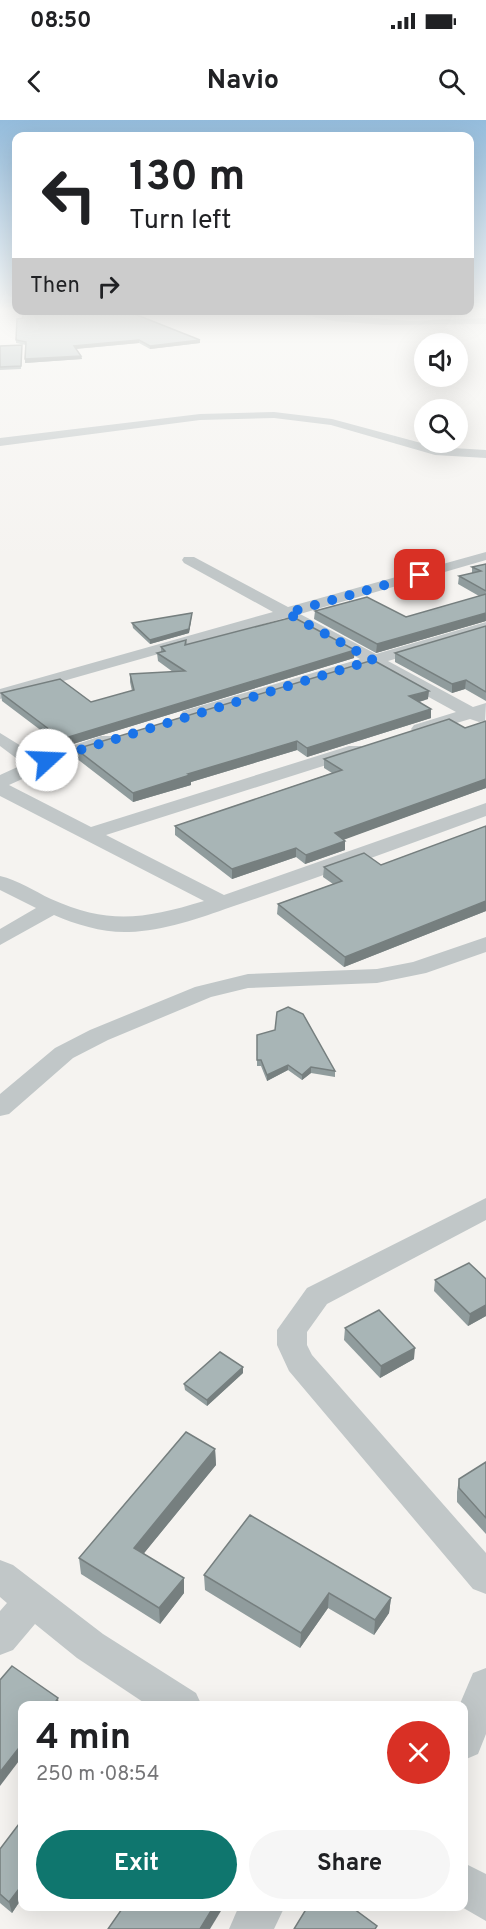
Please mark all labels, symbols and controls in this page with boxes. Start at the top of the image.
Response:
text: 08:50 [30,8,92,35]
text: Navio [207,64,279,98]
icon: back [18,65,51,98]
icon: search [435,65,468,98]
text: 130 m [129,152,245,205]
icon: left [30,156,108,234]
text: Turn left [129,204,231,238]
icon: right [92,270,125,303]
text: Then [30,273,80,300]
map controls [414,333,468,453]
button: sound [414,333,468,387]
button: search [414,399,468,453]
pin [394,549,445,600]
icon: arrive [403,558,436,591]
position arrow [15,728,79,792]
text: 4 min [36,1716,131,1762]
button: close [387,1721,450,1784]
text: 250 m · 08:54 [36,1762,159,1788]
button: Exit [36,1830,237,1899]
button: Share [249,1830,450,1899]

